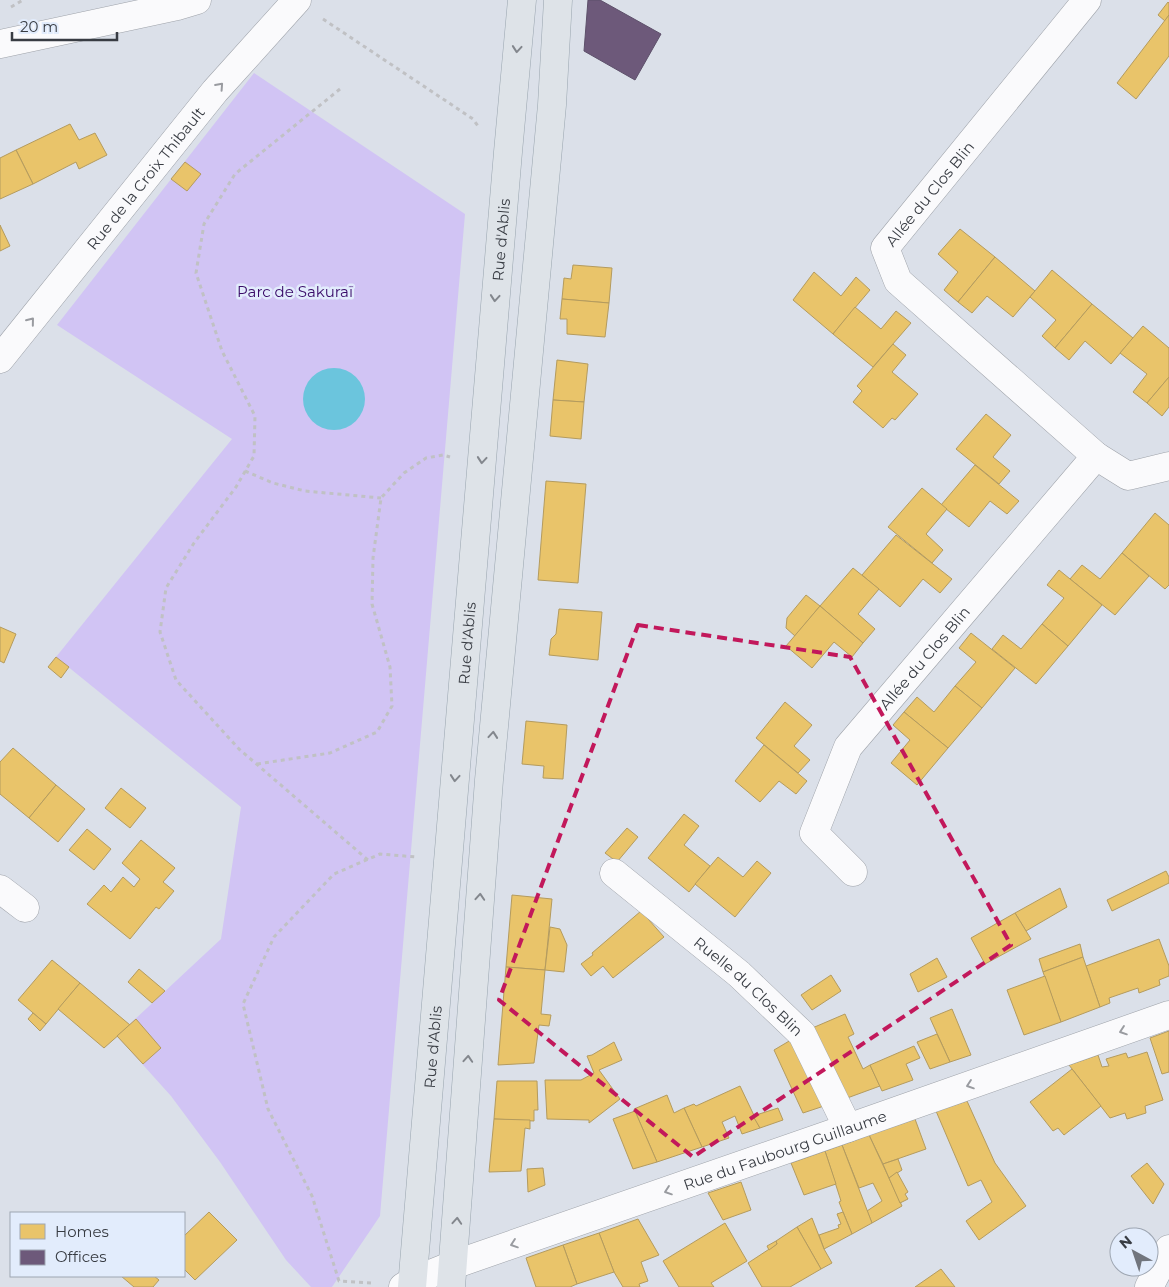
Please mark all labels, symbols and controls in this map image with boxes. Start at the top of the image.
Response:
scale bar [12,10,118,42]
text: 20 m [20,17,58,36]
one-way arrow [512,45,523,53]
one-way arrow [214,82,223,91]
street label: Rue de la Croix Thibault [82,103,208,253]
street label: Allée du Clos Blin [881,137,978,250]
street label: Rue d'Ablis [488,198,514,282]
park label: Parc de Sakuraï [237,282,353,301]
one-way arrow [490,294,501,302]
one-way arrow [25,318,34,327]
one-way arrow [477,456,488,464]
street label: Rue d'Ablis [453,601,479,685]
street label: Allée du Clos Blin [875,602,974,713]
one-way arrow [487,731,498,739]
one-way arrow [450,775,461,783]
one-way arrow [475,893,486,901]
street label: Ruelle du Clos Blin [690,932,807,1040]
street label: Rue d'Ablis [419,1005,445,1089]
one-way arrow [1119,1025,1128,1035]
one-way arrow [463,1055,474,1063]
one-way arrow [966,1079,975,1089]
street label: Rue du Faubourg Guillaume [681,1106,889,1194]
one-way arrow [664,1185,672,1195]
legend [10,1212,185,1277]
one-way arrow [451,1217,462,1225]
text: Homes [55,1222,109,1241]
north arrow [1109,1227,1159,1277]
text: N [1116,1232,1136,1253]
one-way arrow [510,1238,519,1248]
text: Offices [55,1247,107,1266]

